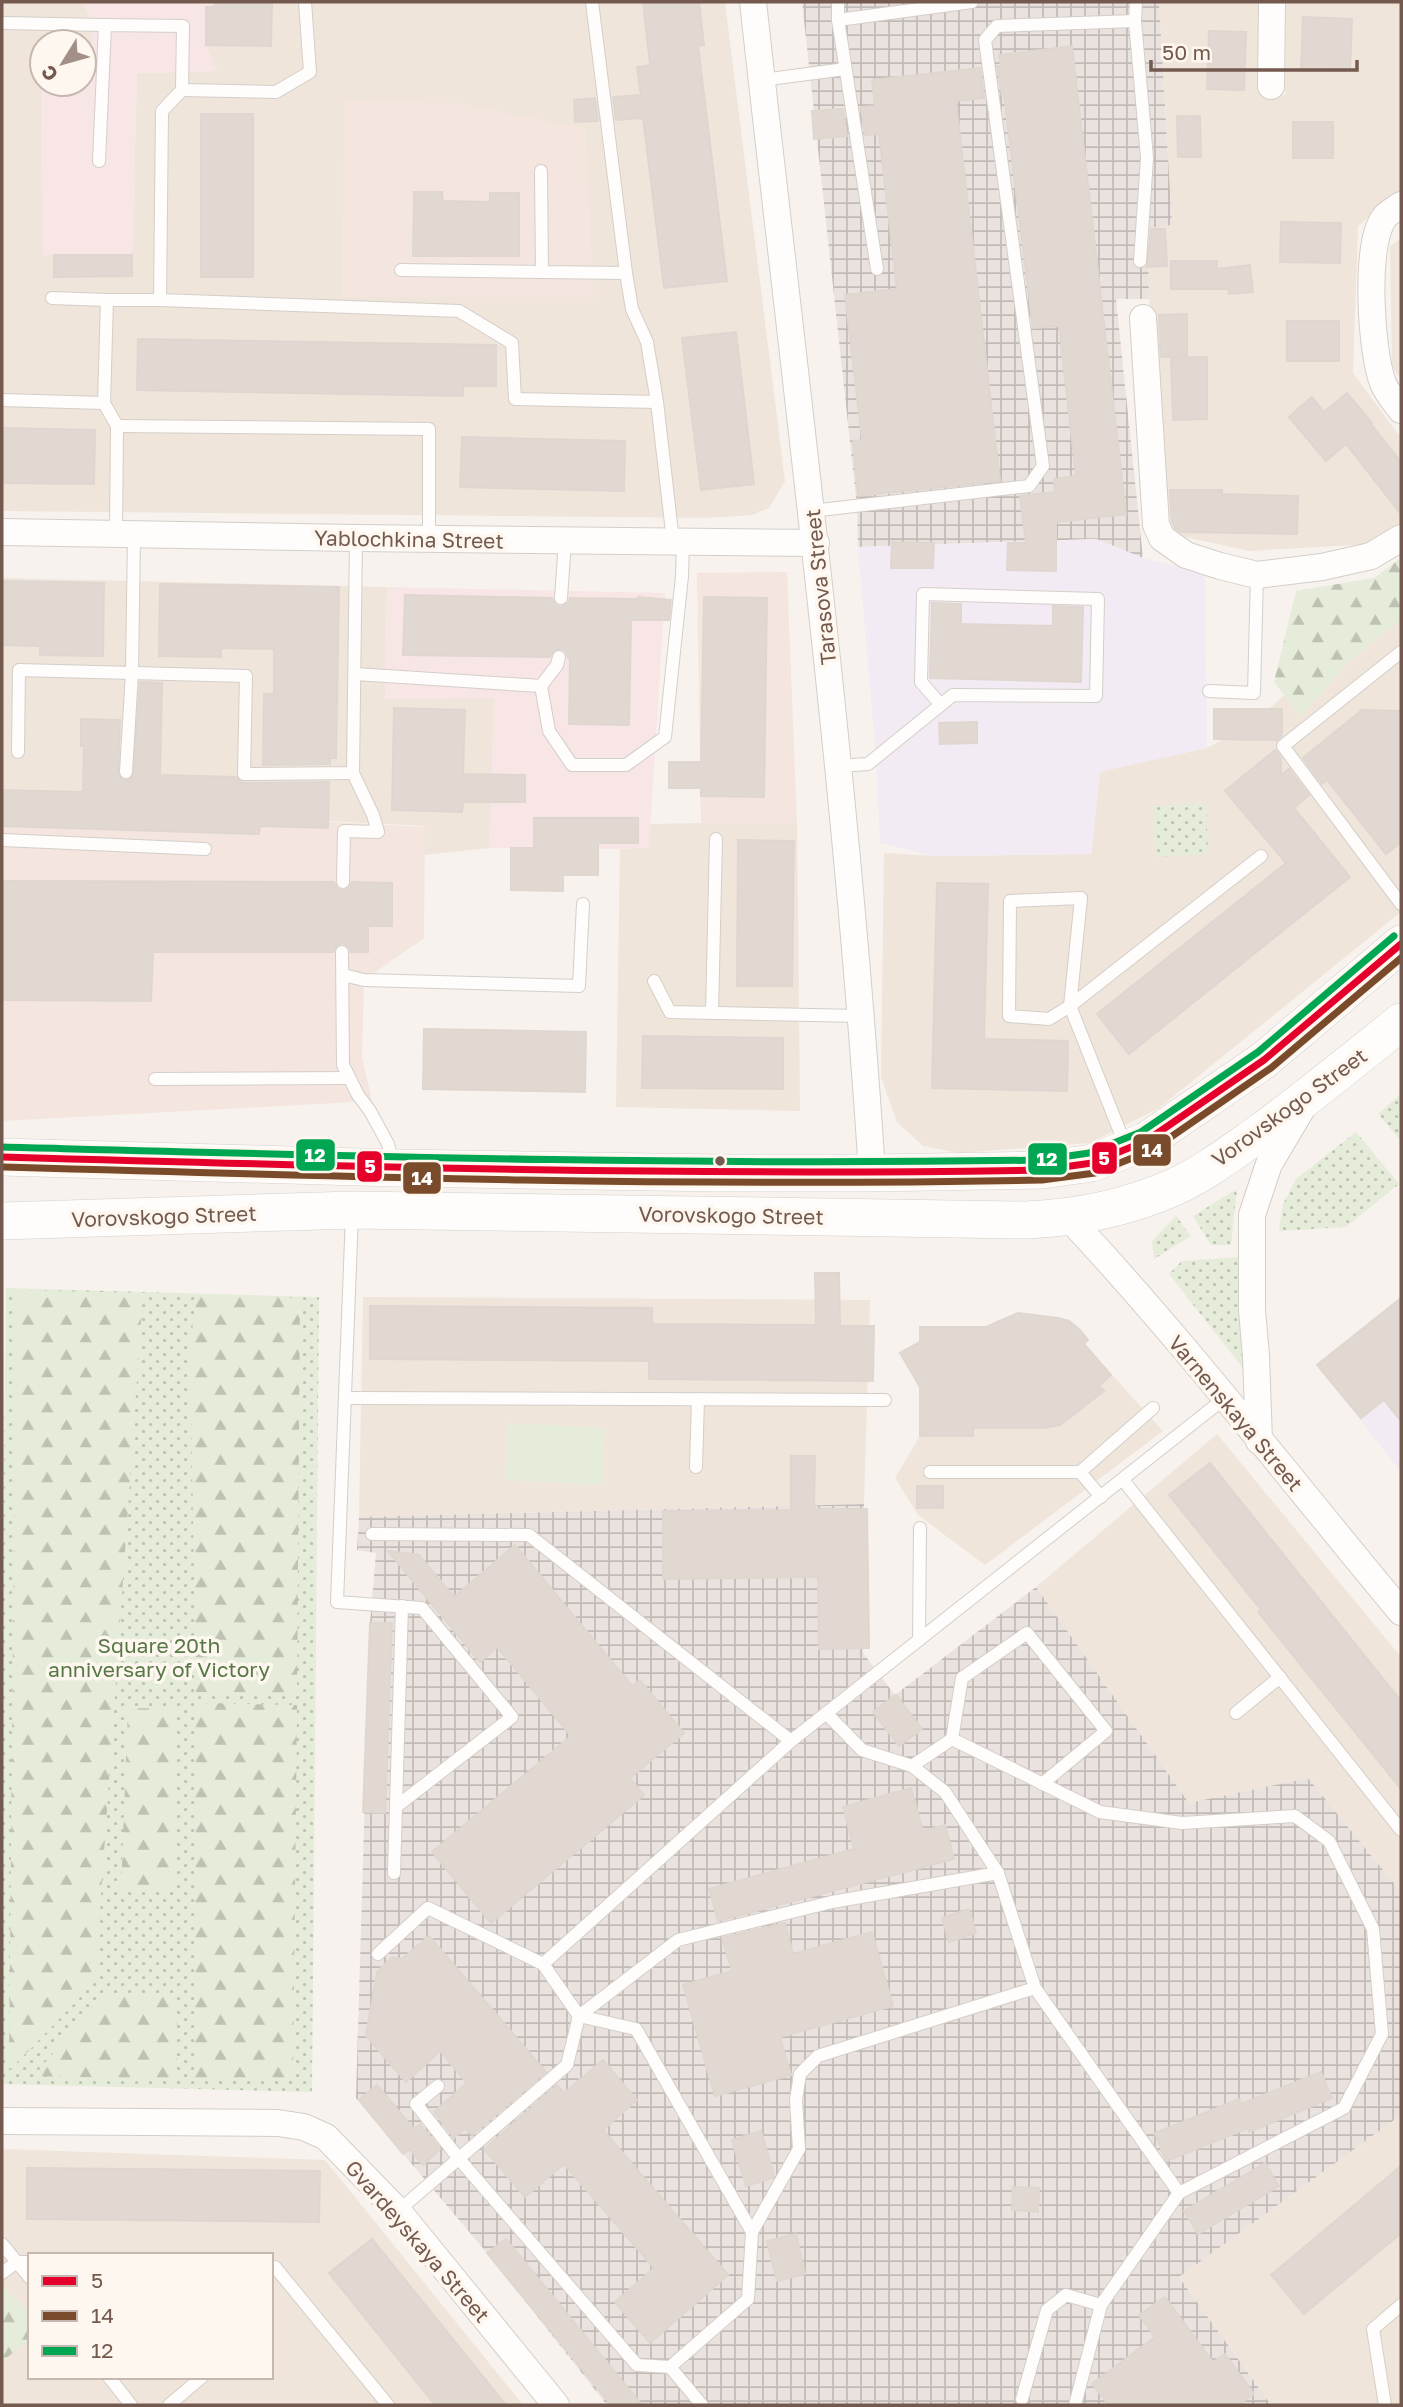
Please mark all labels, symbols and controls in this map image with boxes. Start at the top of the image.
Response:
north arrow [28,28,98,98]
scale bar [1151,28,1358,72]
text: 50 m [1162,39,1211,65]
text: С [36,61,62,86]
street label: Tarasova Street [799,508,841,666]
street label: Yablochkina Street [314,524,504,554]
street label: Vorovskogo Street [1206,1042,1372,1172]
line badge: 14 [1132,1133,1172,1167]
line badge: 12 [295,1138,336,1172]
text: 14 [1141,1138,1163,1161]
line badge: 5 [1091,1141,1118,1175]
line badge: 12 [1027,1142,1068,1176]
text: 12 [304,1143,326,1166]
text: 5 [1098,1146,1110,1169]
text: 12 [1036,1147,1058,1170]
line badge: 5 [356,1150,383,1183]
text: 5 [364,1154,376,1177]
unlabelled marker [713,1154,727,1168]
line badge: 14 [402,1161,442,1195]
text: 14 [411,1166,433,1189]
street label: Vorovskogo Street [71,1200,257,1232]
street label: Vorovskogo Street [638,1200,824,1230]
street label: Varnenskaya Street [1163,1330,1309,1496]
park label: Square 20th anniversary of Victory [48,1632,270,1682]
street label: Gvardeyskaya Street [340,2154,496,2328]
legend [28,2253,273,2379]
text: 5 [91,2267,103,2293]
text: 14 [91,2302,114,2328]
text: 12 [91,2337,113,2363]

